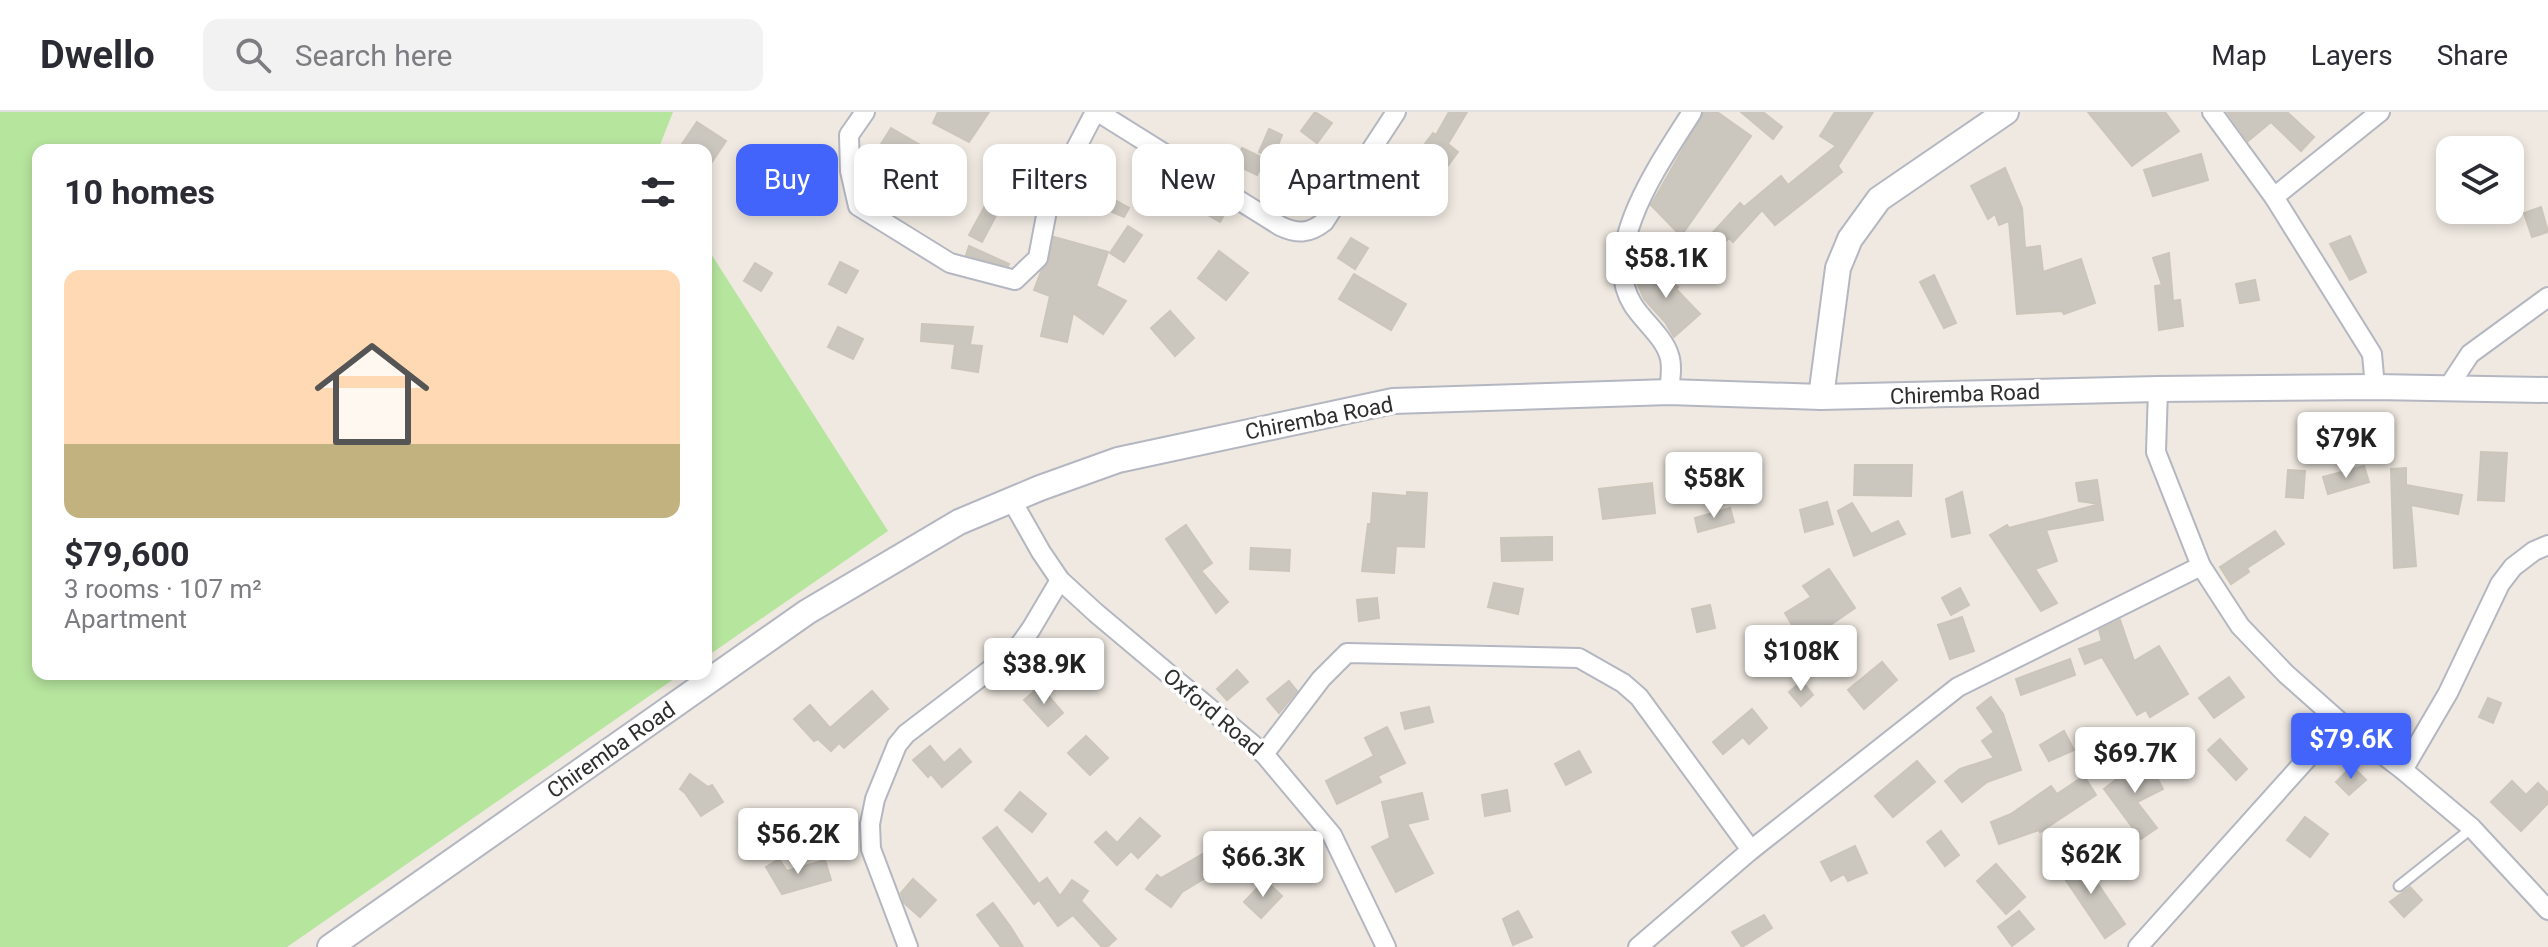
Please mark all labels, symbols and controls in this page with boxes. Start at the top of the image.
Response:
search box [203,19,763,91]
text: Dwello [40,33,155,77]
icon: search [231,33,275,77]
text: Search here [295,38,453,73]
text: Map [2211,39,2267,72]
text: Layers [2311,39,2393,72]
text: Share [2437,39,2508,72]
map controls [2436,136,2524,224]
button: layers [2436,136,2524,224]
chip: Buy [736,144,838,216]
chip: Rent [854,144,967,216]
chip: Filters [983,144,1116,216]
chip: New [1132,144,1244,216]
chip: Apartment [1260,144,1448,216]
icon: filters [636,170,680,214]
text: 10 homes [64,172,215,212]
pin: $58.1K [1601,232,1731,300]
text: $58.1K [1624,243,1708,273]
icon: home [300,322,444,466]
street label: Chiremba Road [1889,379,2041,409]
street label: Chiremba Road [1243,391,1395,445]
pin: $79K [2299,412,2393,480]
text: $79K [2315,423,2377,453]
pin: $58K [1667,452,1761,520]
text: $58K [1683,463,1745,493]
text: $79,600 [64,534,189,574]
text: 3 rooms · 107 m² [64,574,262,604]
text: Apartment [64,604,187,634]
pin: $108K [1745,625,1857,693]
text: $108K [1763,636,1839,666]
pin: $38.9K [979,638,1109,706]
text: $38.9K [1002,649,1086,679]
street label: Oxford Road [1158,663,1268,761]
street label: Chiremba Road [542,697,680,803]
pin: $79.6K [2286,713,2416,781]
text: $79.6K [2309,724,2393,754]
pin: $69.7K [2070,727,2200,795]
text: $69.7K [2093,738,2177,768]
pin: $56.2K [733,808,863,876]
text: $56.2K [756,819,840,849]
pin: $62K [2044,828,2138,896]
pin: $66.3K [1198,831,1328,899]
text: $62K [2060,839,2122,869]
text: $66.3K [1221,842,1305,872]

